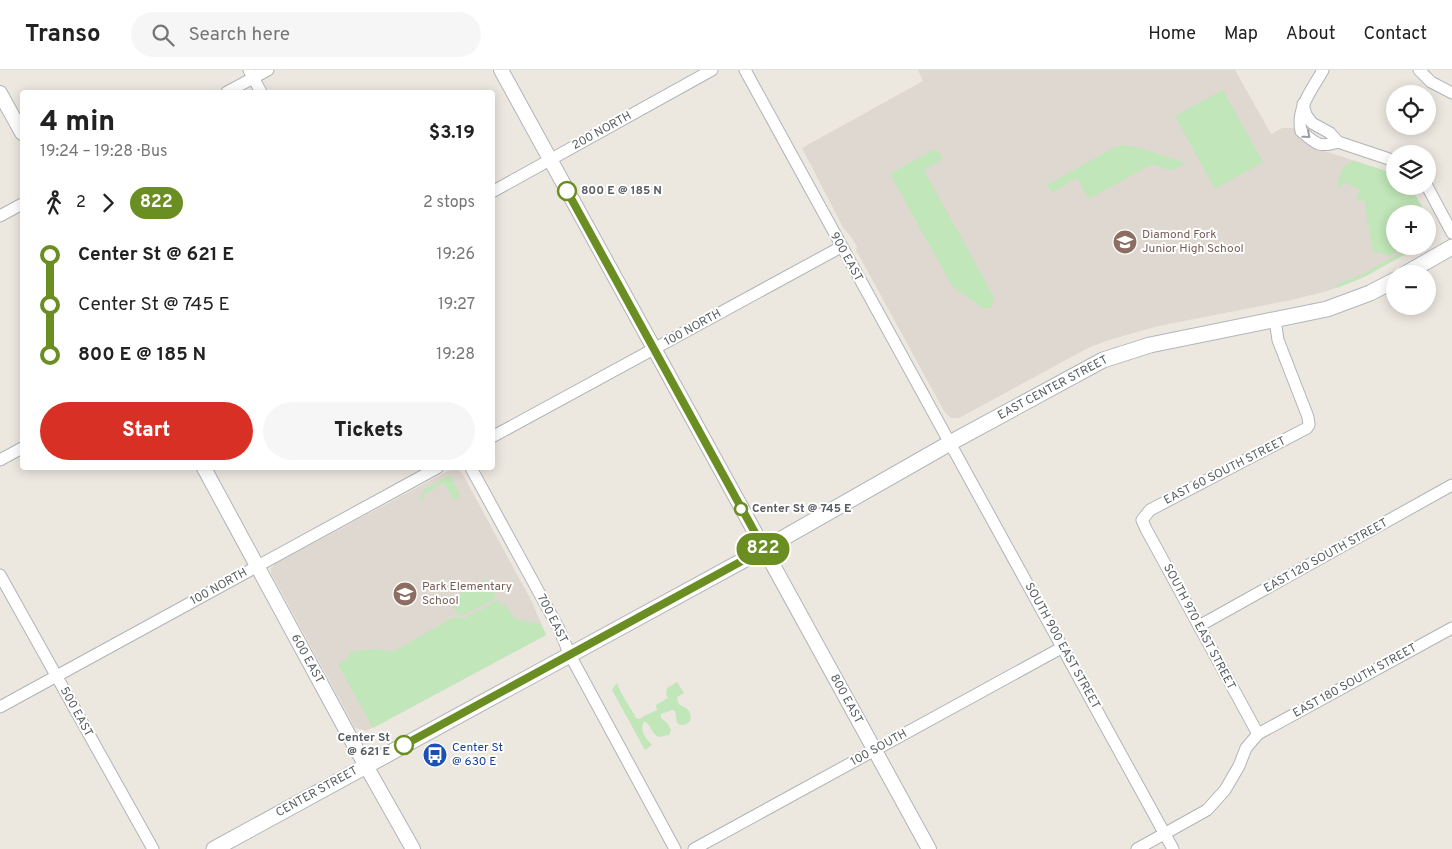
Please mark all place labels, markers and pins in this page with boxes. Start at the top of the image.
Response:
marker: 800 E @ 185 N [557,181,577,201]
place label: 800 E @ 185 N [581,183,662,199]
place label: Diamond Fork Junior High School [1142,227,1244,257]
school or university icon: Diamond Fork Junior High School [1112,229,1138,255]
place label: Center St @ 745 E [752,501,852,517]
marker: Center St @ 745 E [734,502,748,516]
place label: Park Elementary School [422,579,512,609]
school or university icon: Park Elementary School [392,581,418,607]
place label: Center St @ 621 E [337,730,390,760]
marker: Center St @ 621 E [394,735,414,755]
place label: Center St @ 630 E [452,740,503,770]
bus stop icon: Center St @ 630 E [422,742,448,768]

